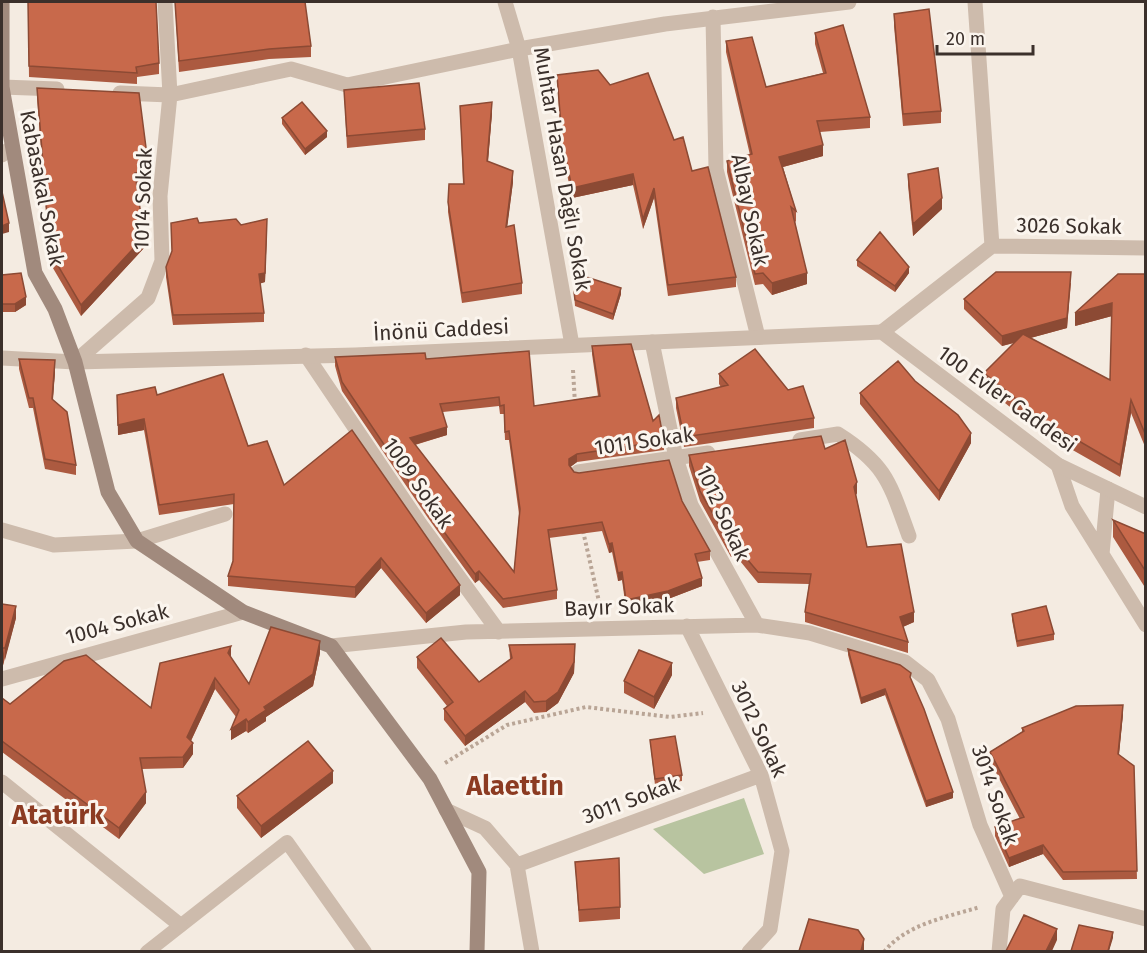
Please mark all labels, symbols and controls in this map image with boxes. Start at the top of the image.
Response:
scale bar [937,18,1033,56]
text: 20 m [946,28,985,50]
street label: Muhtar Hasan Dağlı Sokak [528,45,596,293]
street label: Kabasakal Sokak [14,108,70,268]
street label: 1014 Sokak [128,147,158,251]
street label: Albay Sokak [725,152,775,269]
street label: 3026 Sokak [1016,212,1122,240]
street label: İnönü Caddesi [372,313,510,347]
street label: 100 Evler Caddesi [932,340,1082,458]
street label: 1011 Sokak [593,421,696,461]
street label: 1009 Sokak [377,432,459,534]
street label: 1012 Sokak [690,461,756,565]
street label: Bayır Sokak [564,592,675,622]
street label: 1004 Sokak [63,598,172,650]
street label: 3012 Sokak [725,677,793,781]
street label: 3014 Sokak [966,742,1024,849]
district label: Alaettin [465,770,564,802]
street label: 3011 Sokak [579,770,683,830]
district label: Atatürk [11,799,105,831]

